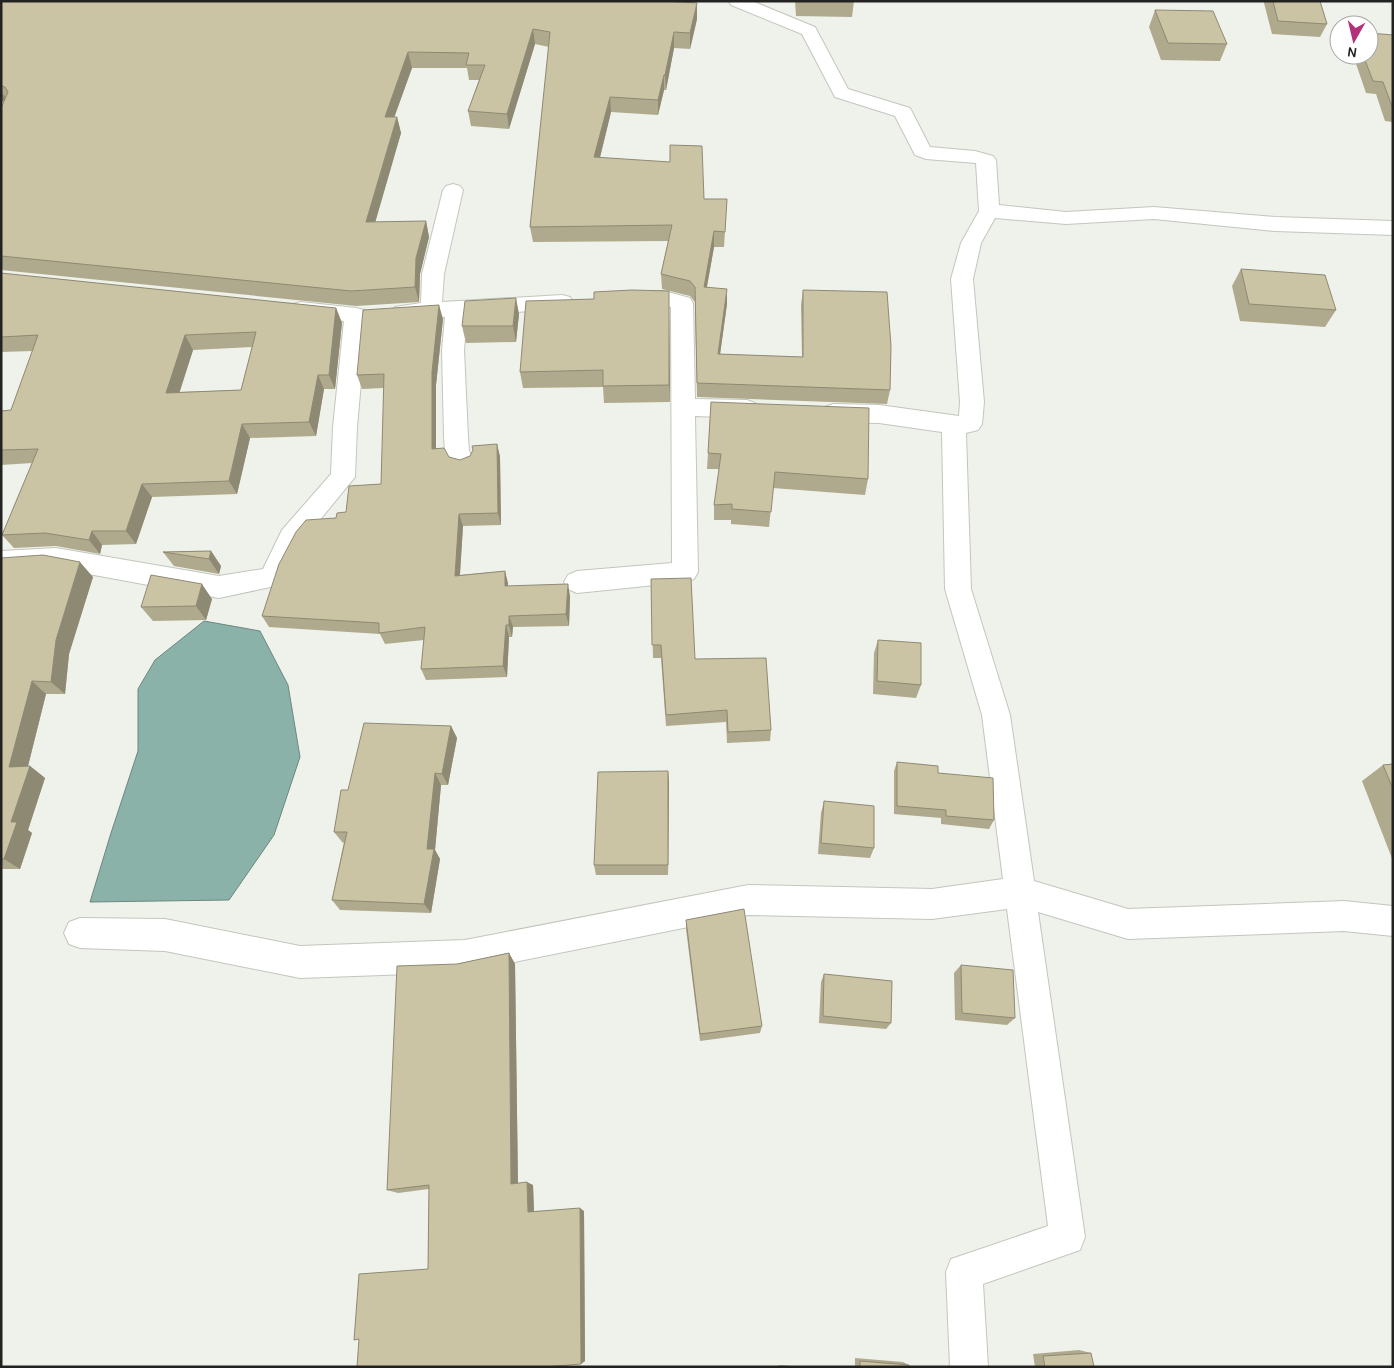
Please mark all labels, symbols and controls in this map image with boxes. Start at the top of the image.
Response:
north arrow [1329,15,1379,65]
text: N [1346,43,1358,61]

